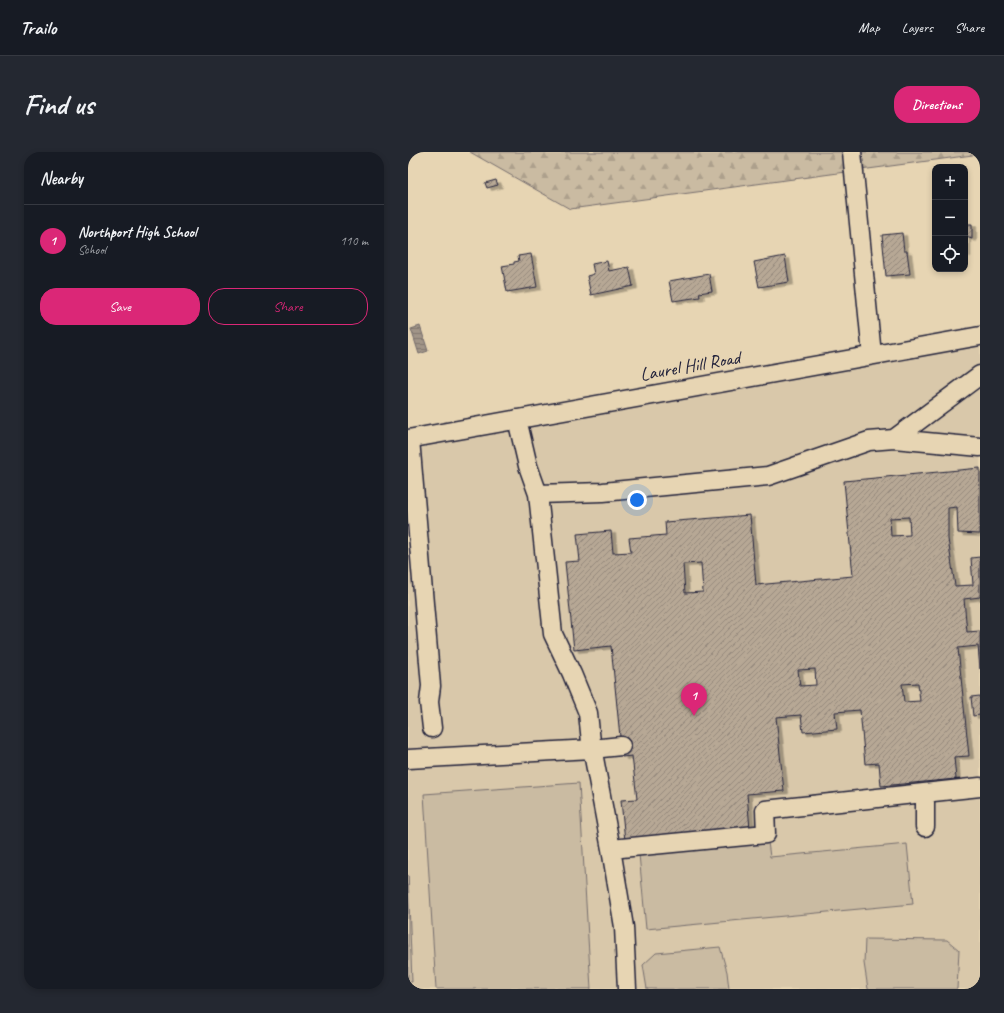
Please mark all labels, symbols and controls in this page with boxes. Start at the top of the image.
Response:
text: Trailo [20,16,56,40]
text: Map [858,19,880,36]
text: Layers [902,19,933,36]
text: Share [955,19,984,36]
button: Directions [894,86,980,123]
text: Find us [24,87,94,122]
map controls [932,164,968,272]
button: + [932,164,968,200]
text: Nearby [40,168,83,189]
button: − [932,200,968,236]
text: Northport High School [78,223,197,242]
text: 1 [50,233,56,249]
text: 110 m [340,233,368,249]
button: locate [932,236,968,272]
text: School [78,242,106,258]
button: Save [40,288,200,325]
button: Share [208,288,368,325]
street label: Laurel Hill Road [638,345,745,387]
your location [627,490,647,510]
pin: 1 [681,683,707,716]

